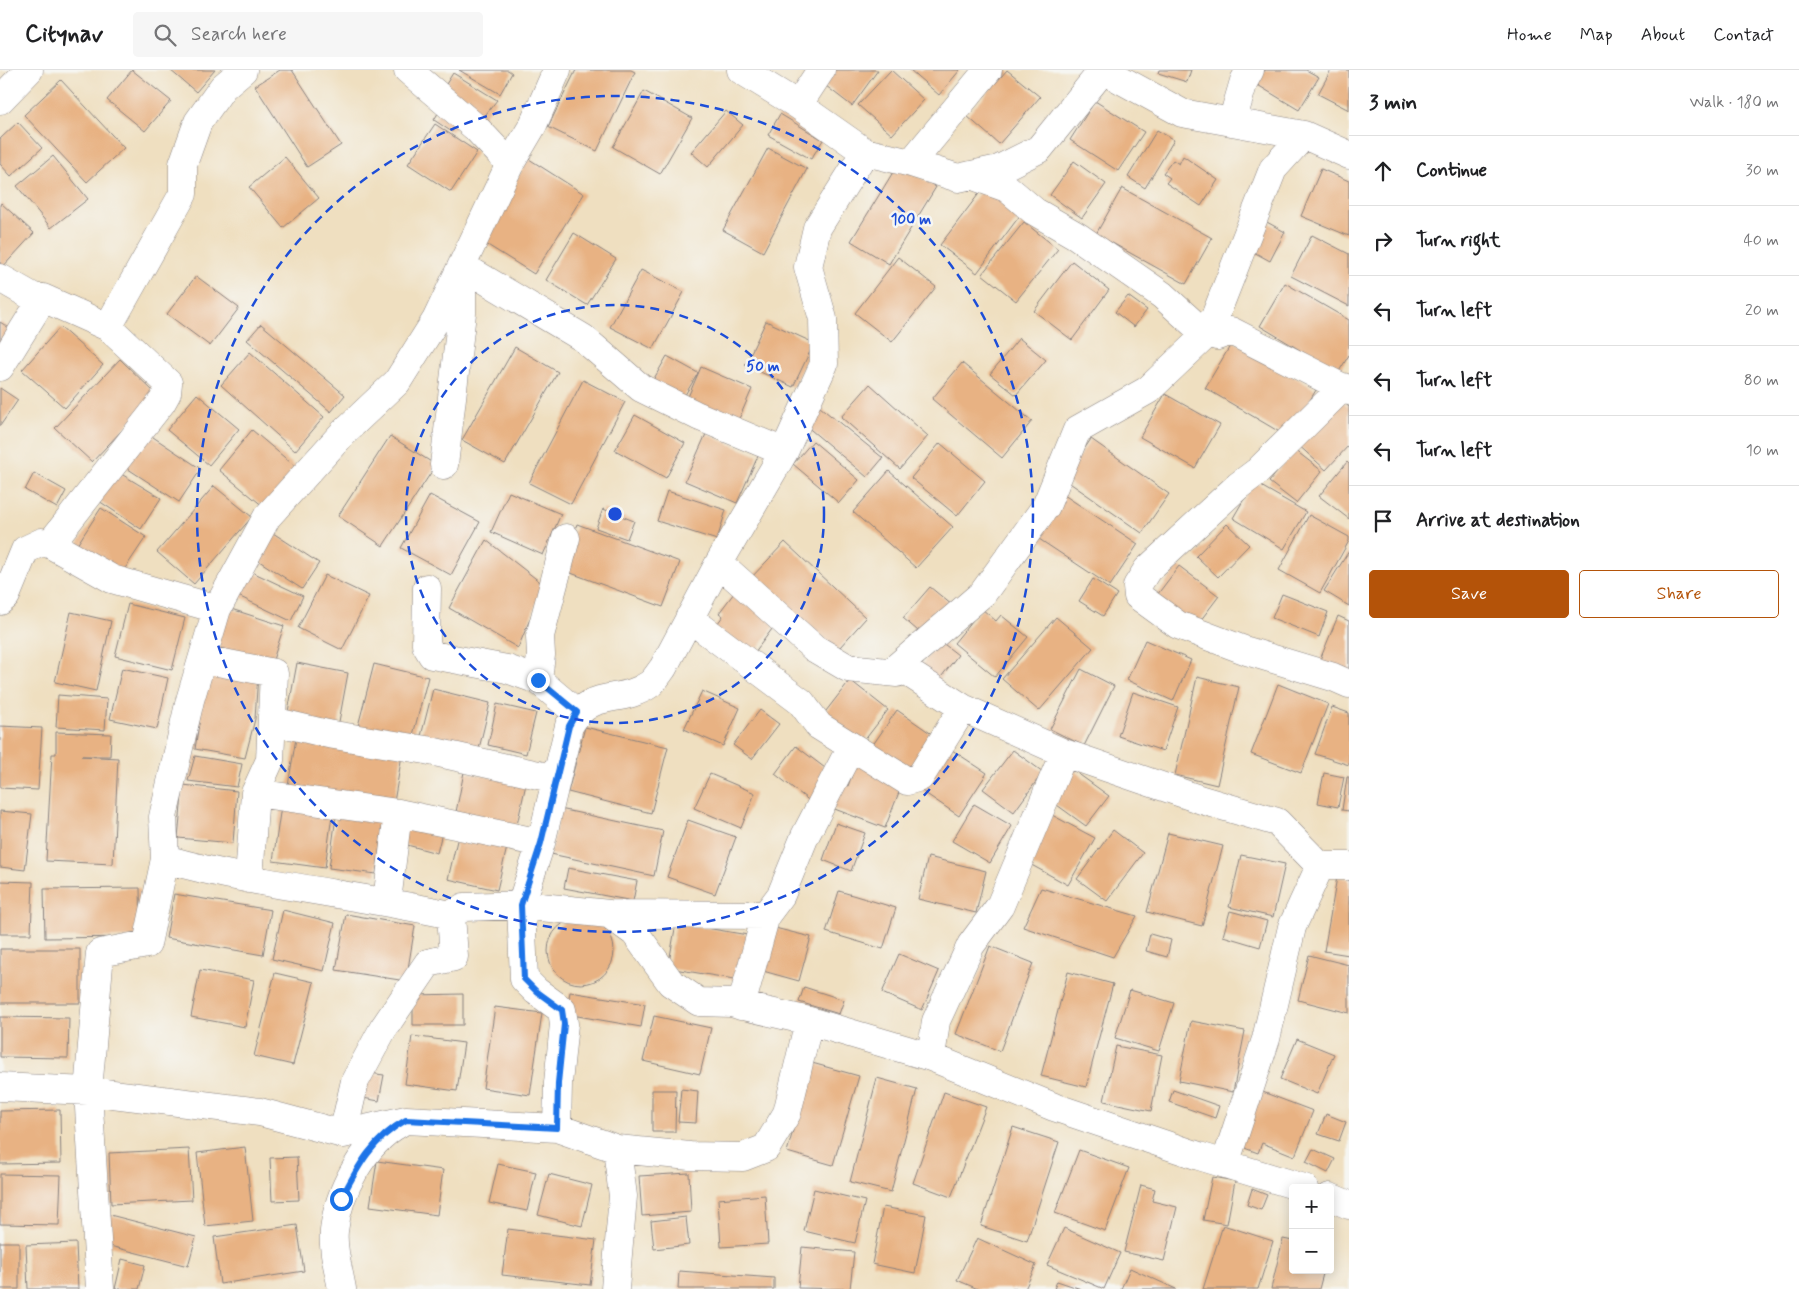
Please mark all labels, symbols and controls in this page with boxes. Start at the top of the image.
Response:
search box [133,12,483,57]
text: Citynav [25,19,103,50]
icon: search [151,21,179,49]
text: Search here [191,22,287,47]
text: Home [1507,23,1552,47]
text: Map [1580,23,1613,47]
text: About [1641,23,1685,47]
text: Contact [1713,23,1774,47]
text: 3 min [1369,89,1417,117]
text: Walk · 180 m [1690,92,1779,113]
icon: ahead [1369,157,1397,185]
text: Continue [1416,158,1487,183]
text: 30 m [1746,160,1779,181]
text: 100 m [891,210,931,230]
icon: right [1369,227,1397,255]
text: Turn right [1416,228,1500,253]
text: 40 m [1743,230,1779,251]
icon: left [1369,297,1397,325]
text: Turn left [1416,298,1492,323]
text: 20 m [1745,300,1779,321]
text: 50 m [746,357,780,377]
icon: left [1369,367,1397,395]
text: Turn left [1416,368,1492,393]
text: 80 m [1744,370,1779,391]
icon: left [1369,437,1397,465]
text: Turn left [1416,438,1492,463]
text: 10 m [1746,440,1779,461]
centre of rings [606,505,624,523]
icon: arrive [1369,507,1397,535]
text: Arrive at destination [1416,508,1580,533]
button: Save [1369,570,1569,618]
button: Share [1579,570,1779,618]
route end [527,669,550,692]
map controls [1289,1184,1334,1274]
button: + [1289,1184,1334,1229]
route start [330,1188,353,1211]
button: − [1289,1229,1334,1274]

